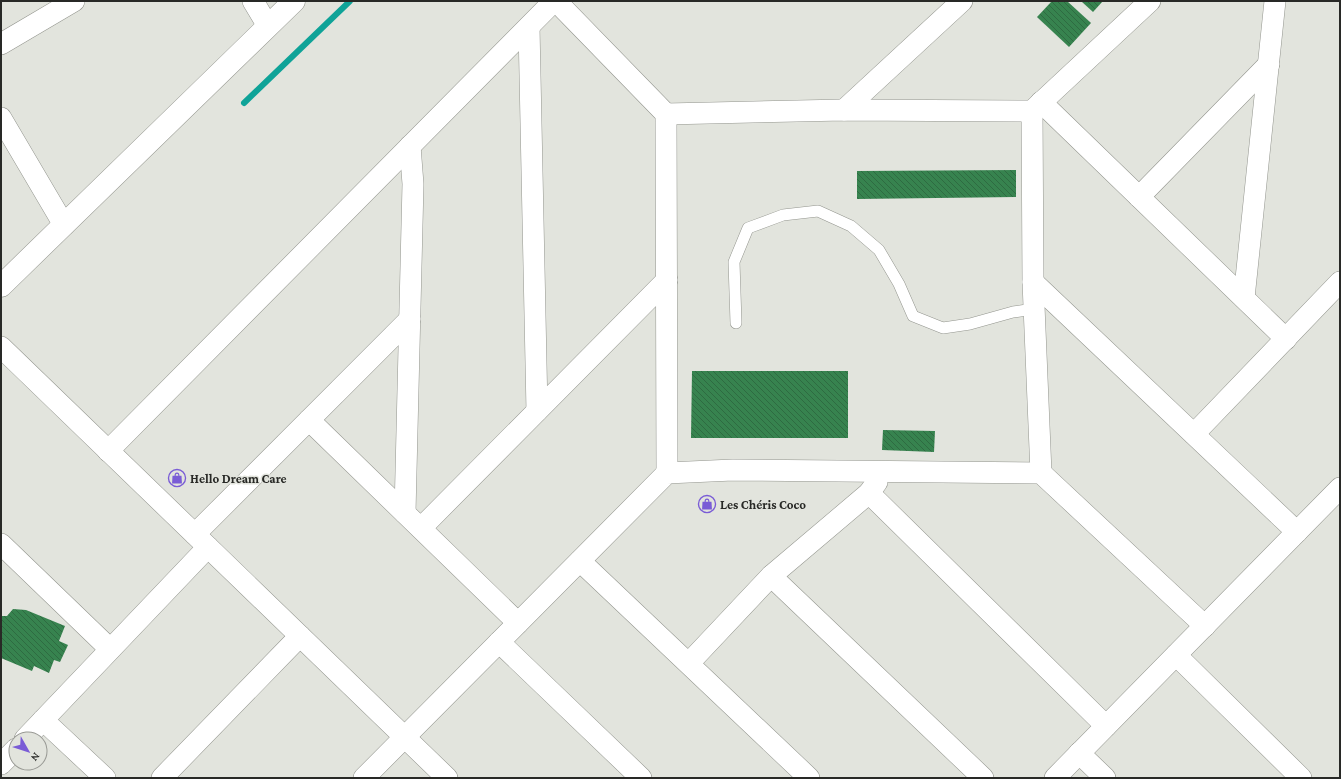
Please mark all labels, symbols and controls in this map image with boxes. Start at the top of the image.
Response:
shop icon: Hello Dream Care [167,468,187,488]
place label: Hello Dream Care [190,471,287,486]
shop icon: Les Chéris Coco [697,494,717,514]
place label: Les Chéris Coco [720,497,806,512]
north arrow [8,731,48,771]
text: N [28,751,43,764]

